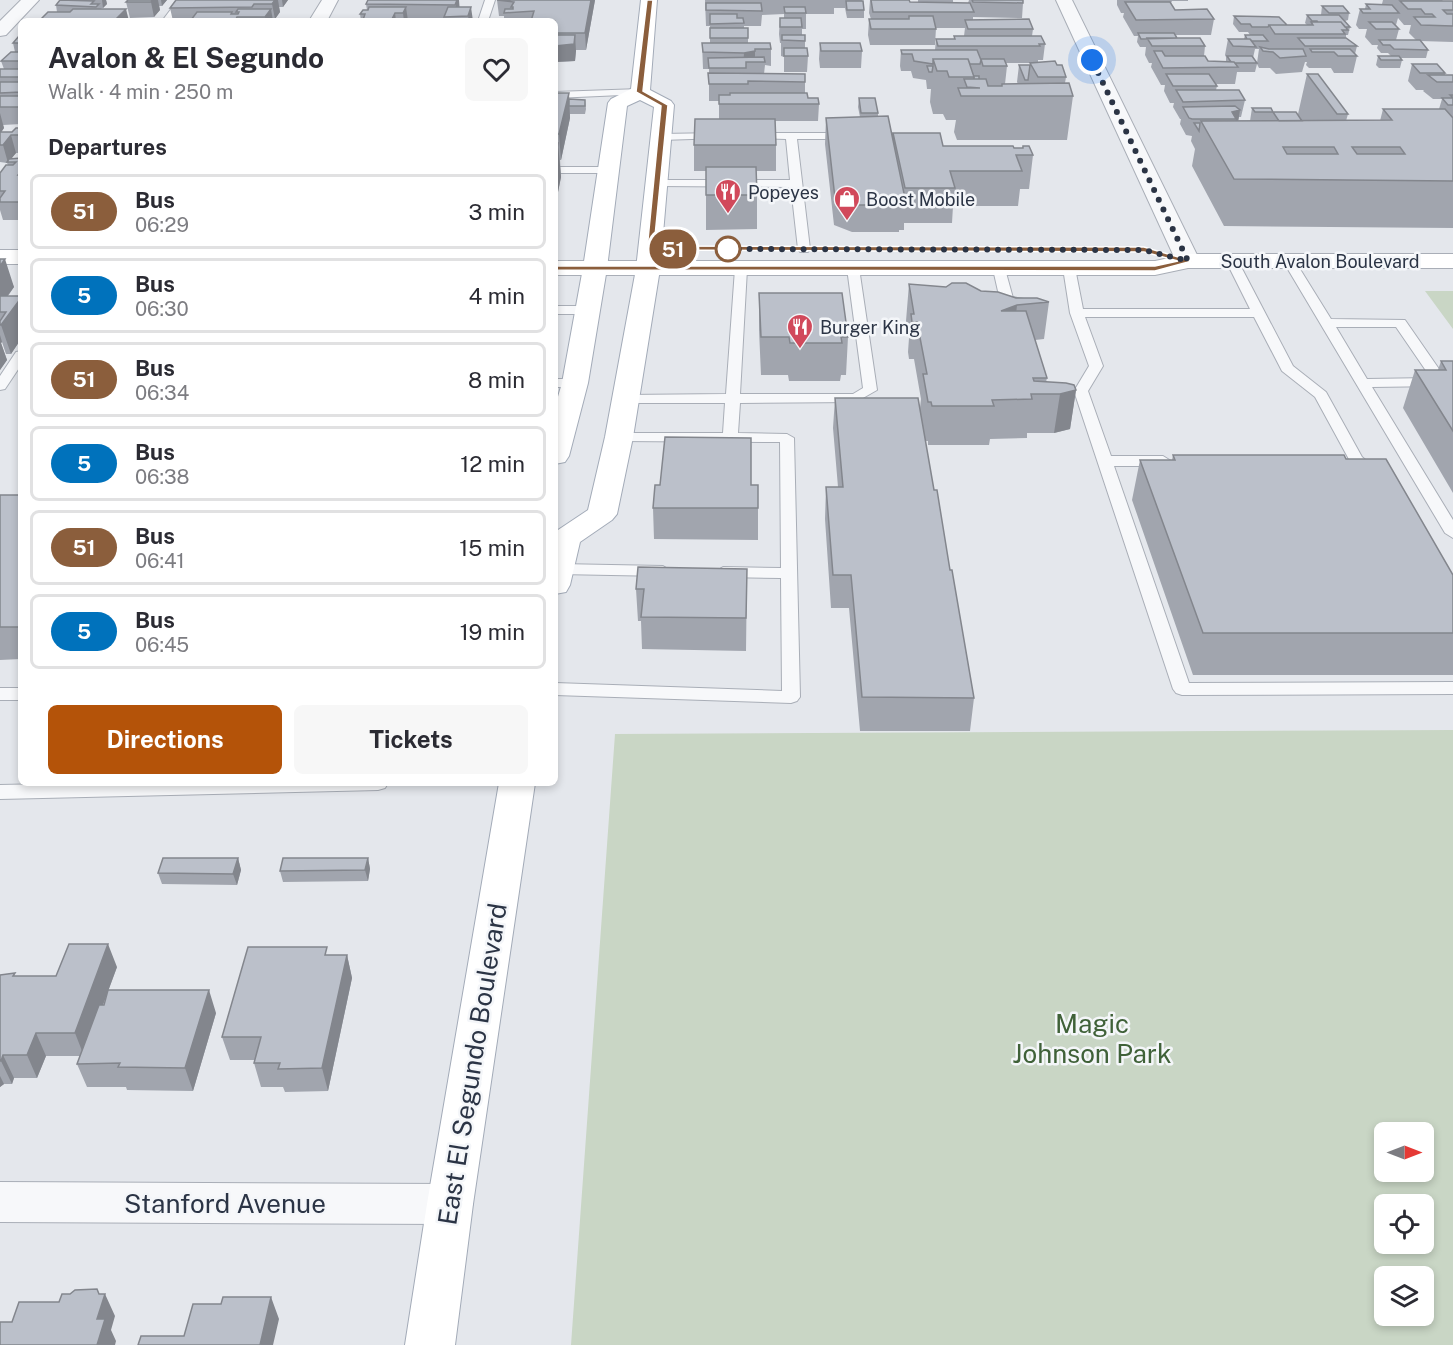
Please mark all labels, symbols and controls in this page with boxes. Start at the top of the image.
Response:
button: heart [465,38,528,101]
text: Avalon & El Segundo [48,41,324,74]
your location [1077,45,1107,75]
text: Walk · 4 min · 250 m [48,80,233,104]
text: Departures [48,134,167,160]
restaurant icon: Popeyes [713,177,743,215]
place label: Popeyes [748,182,819,203]
shop icon: Boost Mobile [832,184,862,222]
text: Bus [135,187,175,213]
place label: Boost Mobile [866,189,975,210]
text: 51 [72,199,96,224]
text: 3 min [468,199,525,225]
text: 06:29 [135,213,189,237]
line badge: 51 [646,230,700,268]
unlabelled marker [715,236,741,262]
text: 51 [661,237,685,262]
street label: South Avalon Boulevard [1220,251,1420,272]
text: Bus [135,271,175,297]
text: 5 [77,283,91,308]
text: 4 min [469,283,525,309]
text: 06:30 [135,297,189,321]
restaurant icon: Burger King [785,312,815,350]
place label: Burger King [820,317,920,338]
text: Bus [135,355,175,381]
text: 51 [72,367,96,392]
text: 8 min [468,367,525,393]
text: 06:34 [135,381,189,405]
text: Bus [135,439,175,465]
text: 5 [77,451,91,476]
text: 12 min [460,451,525,477]
text: 06:38 [135,465,190,489]
text: Bus [135,523,175,549]
text: 51 [72,535,96,560]
text: 15 min [459,535,525,561]
text: 06:41 [135,549,185,573]
text: Bus [135,607,175,633]
text: 5 [77,619,91,644]
text: 19 min [460,619,525,645]
text: 06:45 [135,633,189,657]
button: Directions [48,705,282,774]
button: Tickets [294,705,528,774]
street label: East El Segundo Boulevard [431,901,513,1227]
park label: Magic Johnson Park [1012,1008,1172,1069]
north arrow [1374,1122,1434,1182]
map controls [1374,1122,1434,1326]
street label: Stanford Avenue [124,1188,326,1219]
button: locate [1374,1194,1434,1254]
button: layers [1374,1266,1434,1326]

